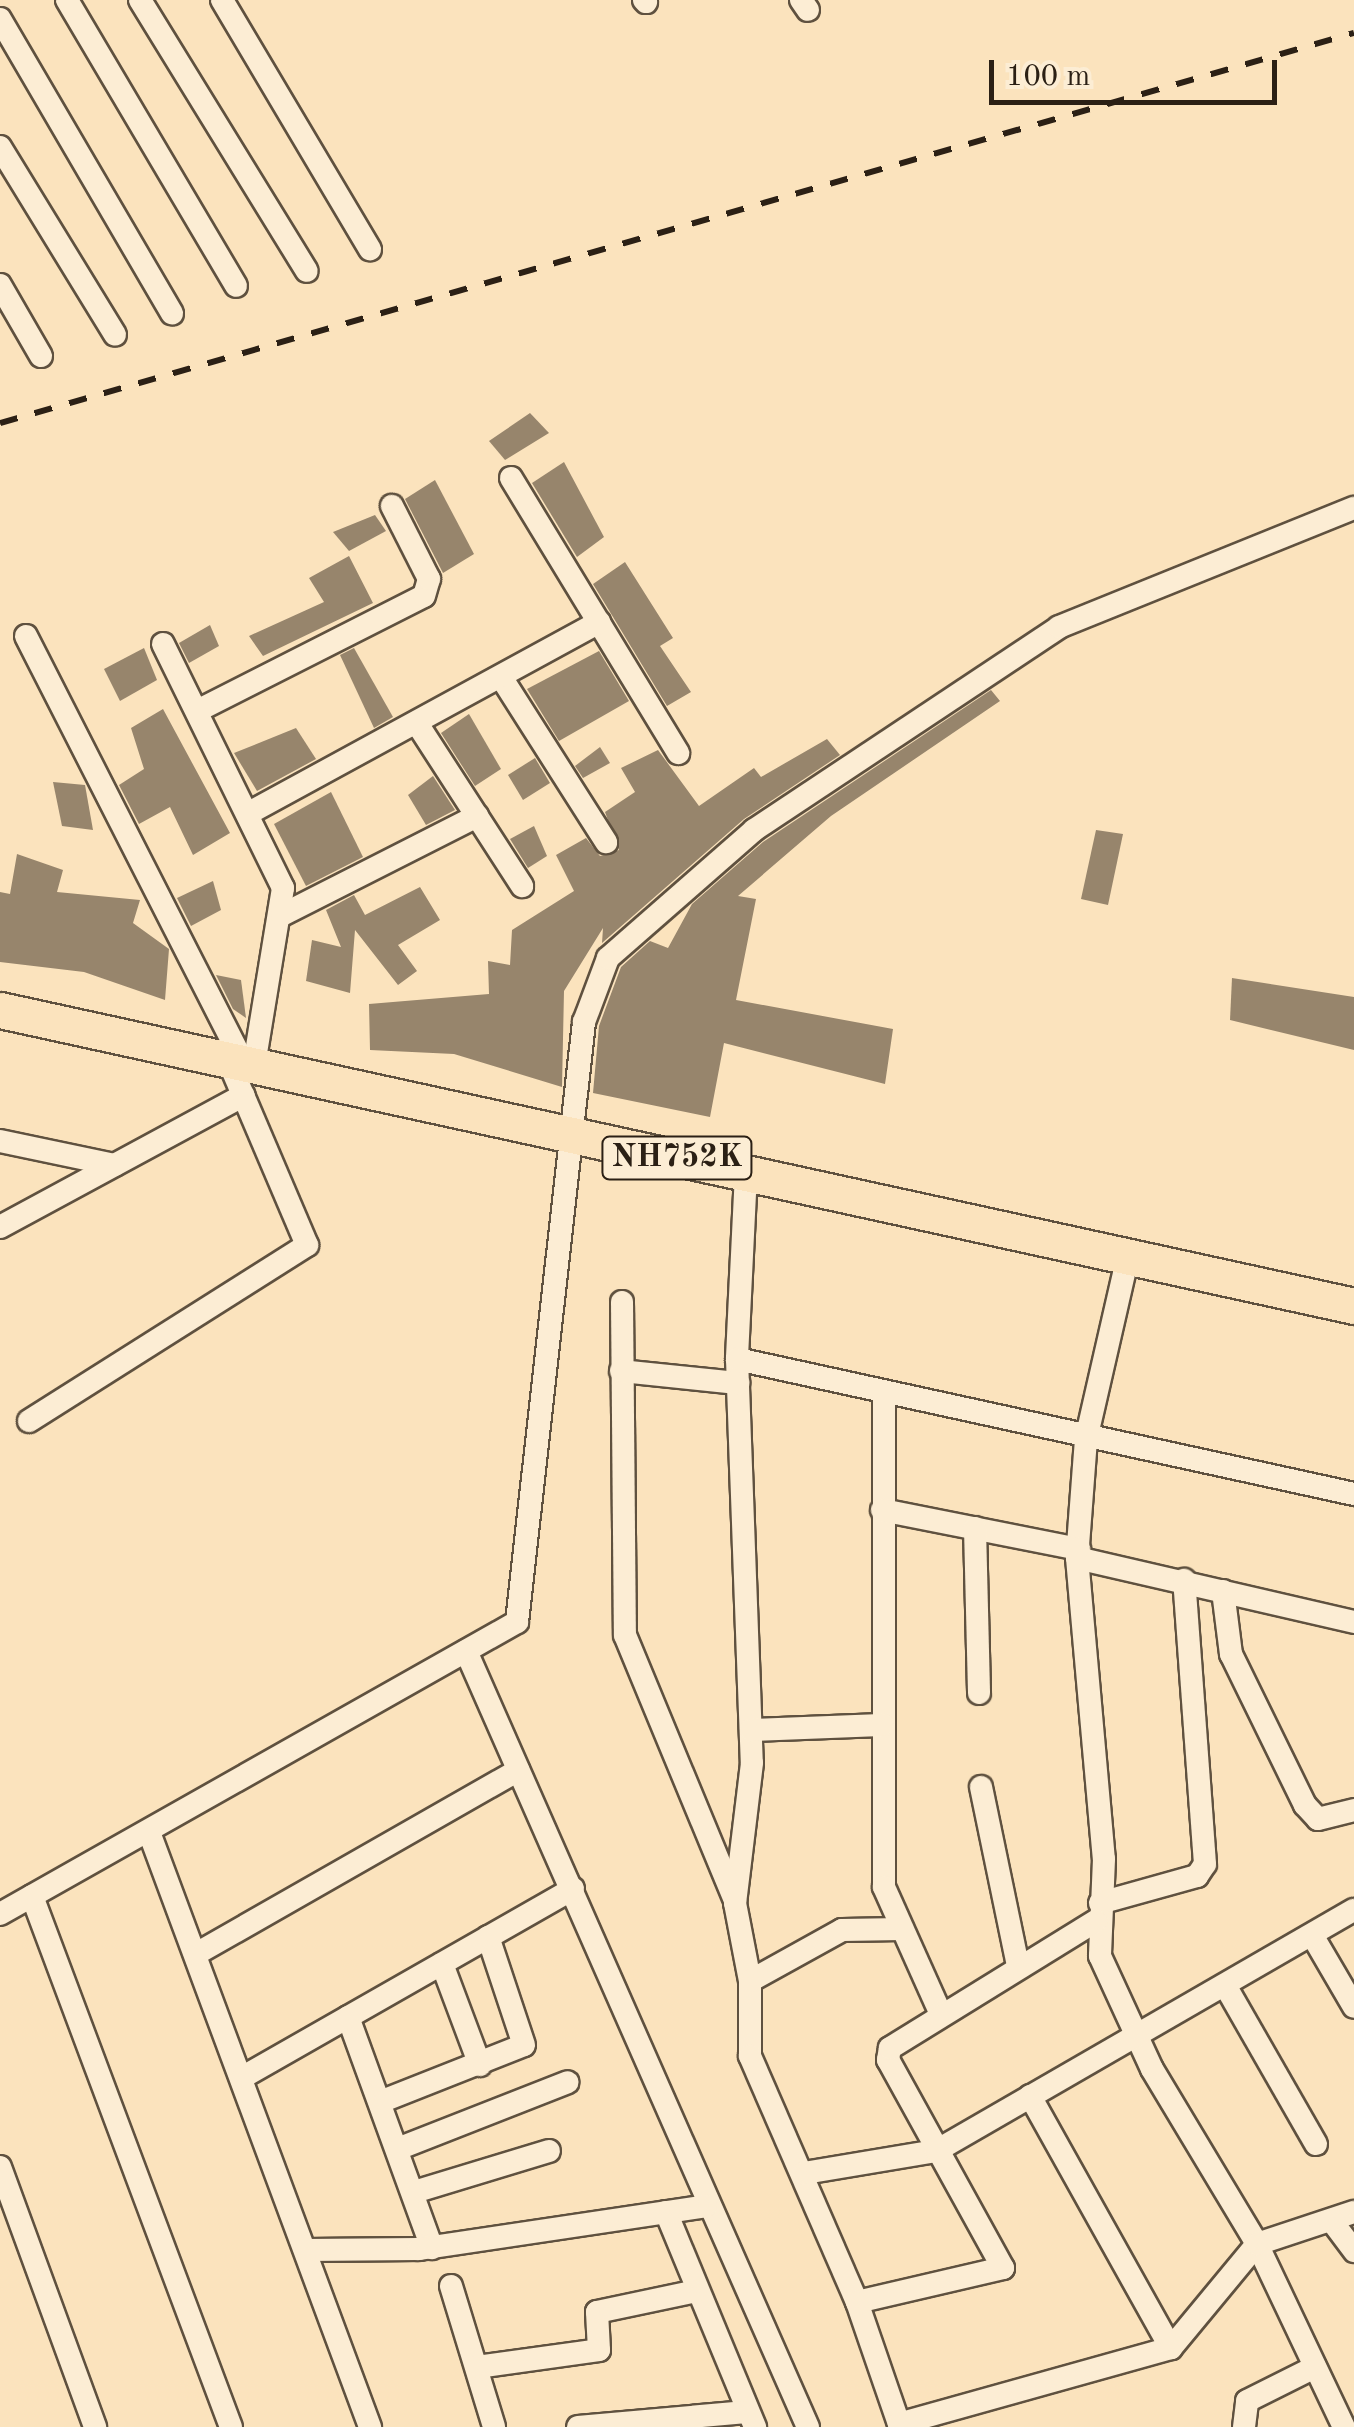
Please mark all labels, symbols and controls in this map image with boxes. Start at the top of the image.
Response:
scale bar [994,40,1282,102]
text: 100 m [1006,62,1090,92]
road number: NH752K [600,1131,754,1185]

